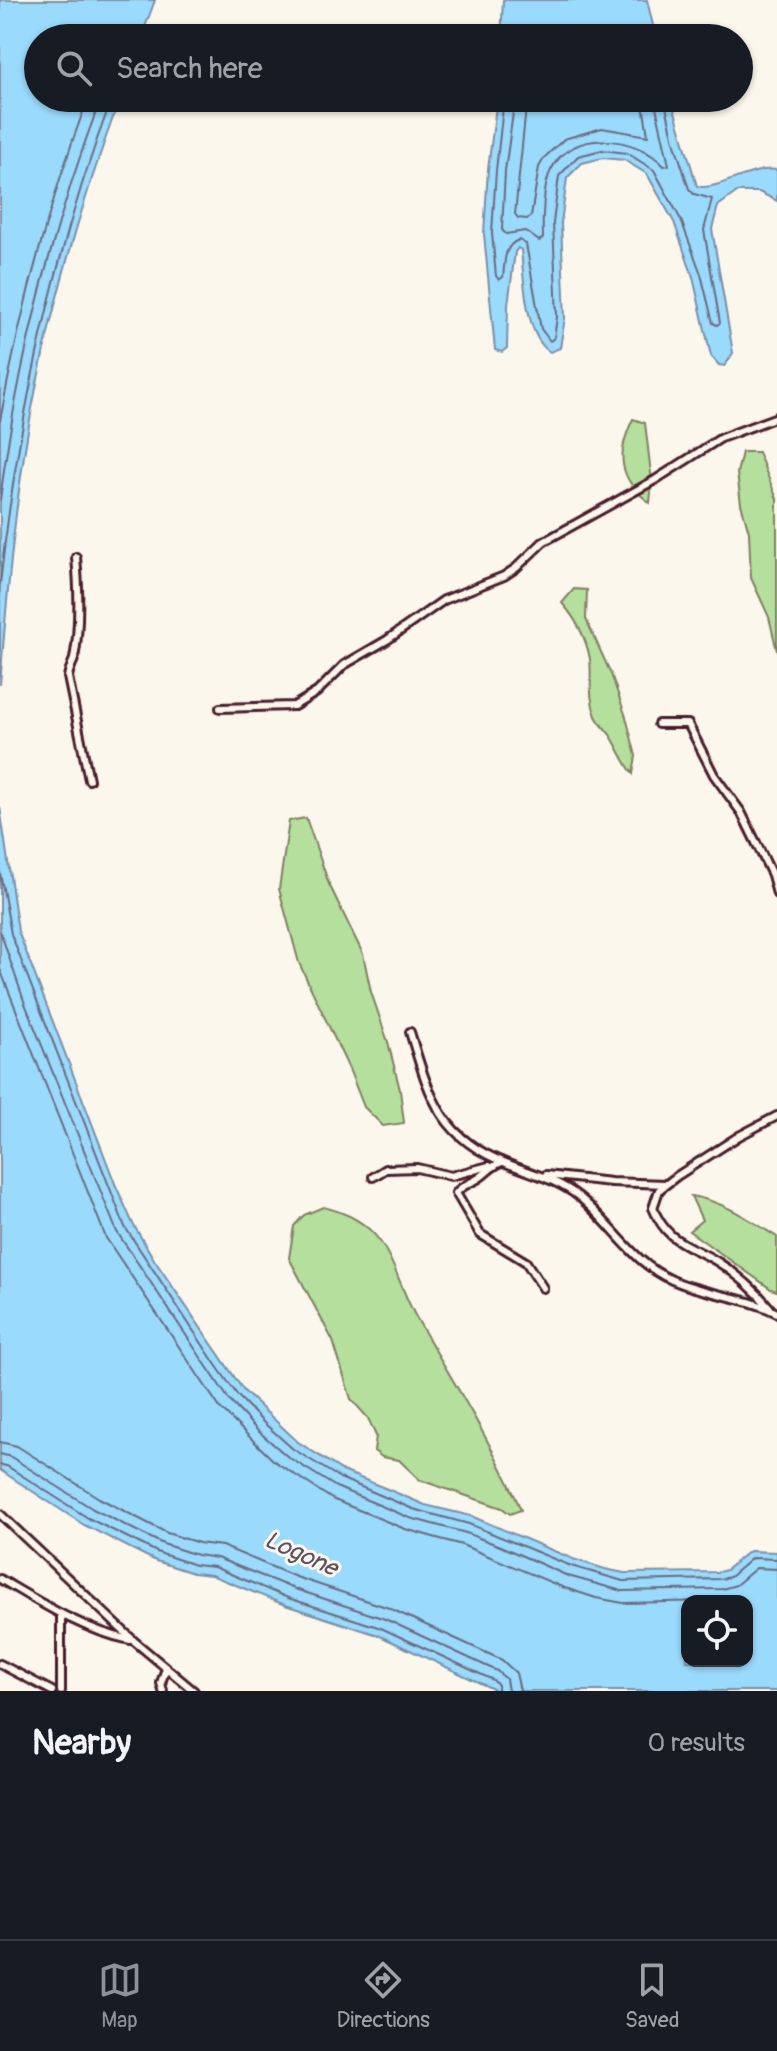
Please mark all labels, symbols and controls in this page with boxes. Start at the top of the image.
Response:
search box [24,24,753,112]
icon: search [52,46,96,90]
text: Search here [116,50,263,87]
water label: Logone [260,1525,344,1584]
map controls [681,1595,753,1667]
button: locate [681,1595,753,1667]
text: Nearby [32,1722,131,1765]
text: 0 results [648,1727,745,1759]
tab: Map [98,1958,142,2034]
tab: Directions [337,1958,430,2034]
tab: Saved [625,1958,679,2034]

